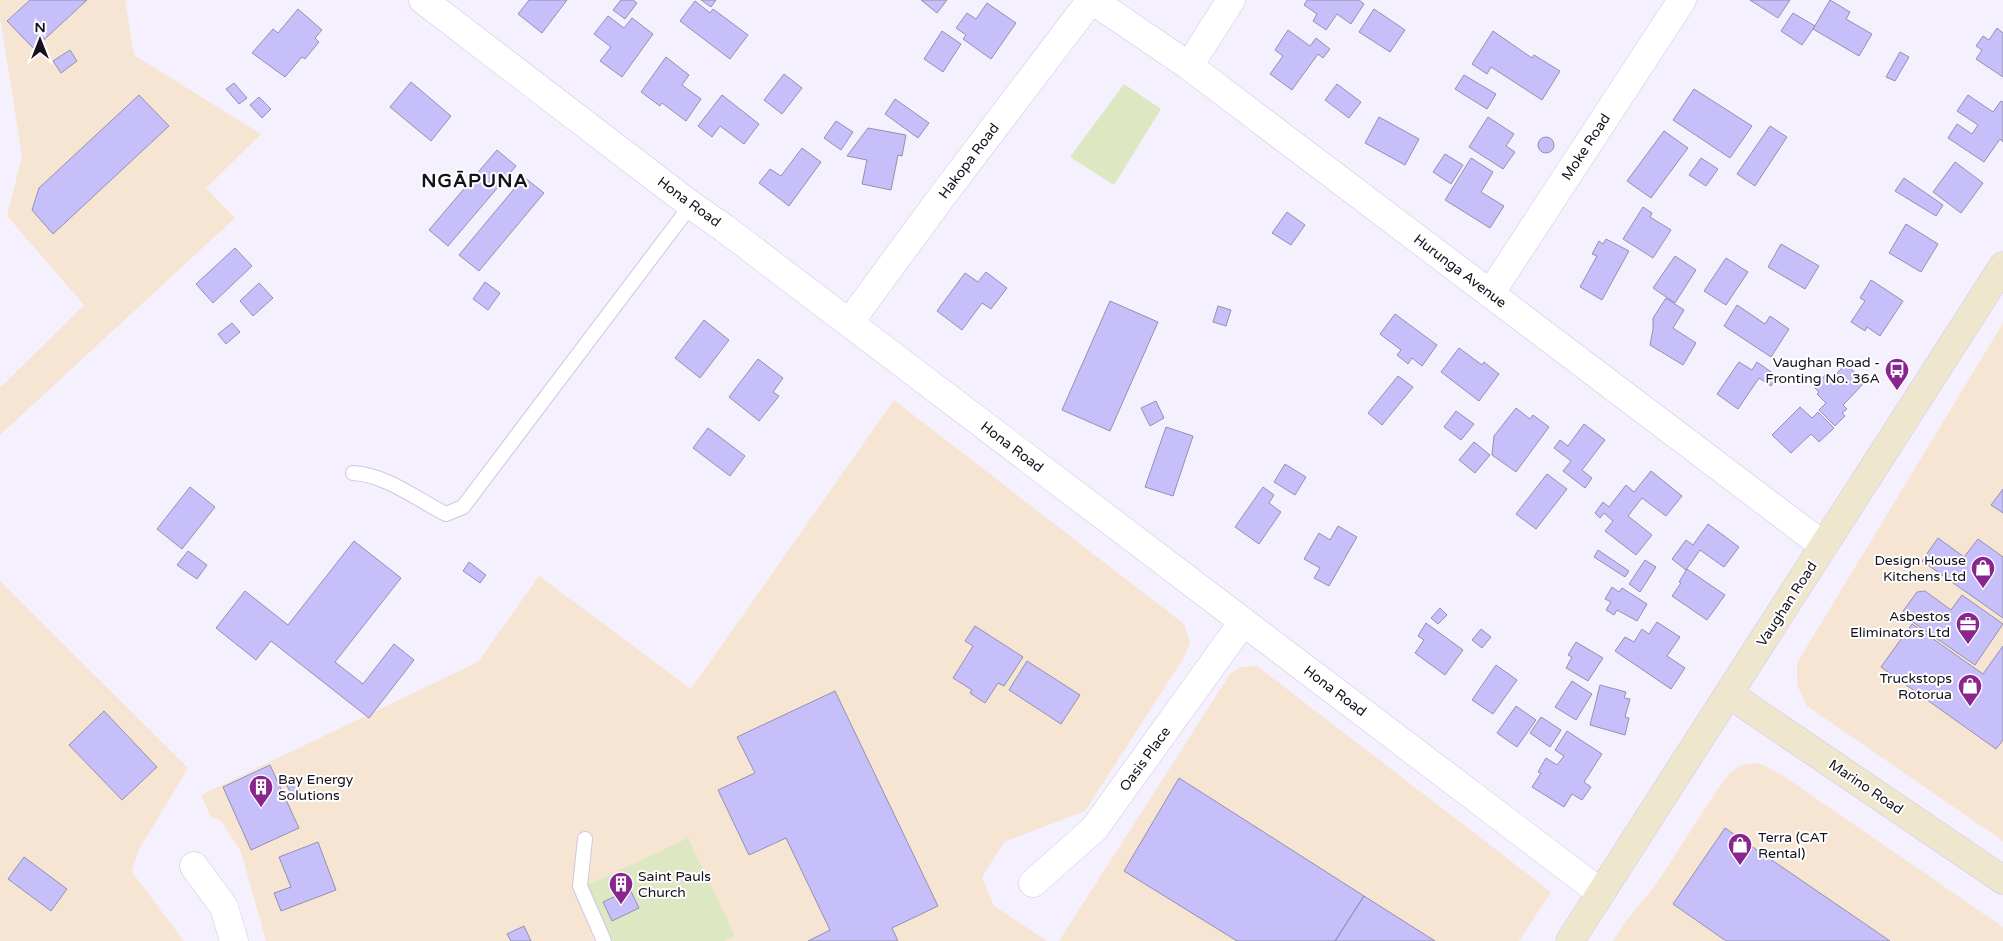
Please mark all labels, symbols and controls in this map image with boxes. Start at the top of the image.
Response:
north arrow [15,15,65,65]
text: N [34,19,46,36]
street label: Moke Road [1558,110,1614,184]
street label: Hakopa Road [935,120,1003,202]
district label: NGĀPUNA [421,170,529,192]
street label: Hona Road [654,173,724,231]
street label: Hurunga Avenue [1410,231,1510,311]
place label: Vaughan Road - Fronting No. 36A [1765,354,1880,387]
bus stop icon: Vaughan Road - Fronting No. 36A [1884,357,1910,391]
street label: Hona Road [977,418,1047,476]
place label: Design House Kitchens Ltd [1875,552,1966,585]
shop icon: Design House Kitchens Ltd [1970,555,1996,589]
street label: Vaughan Road [1753,558,1821,650]
place label: Asbestos Eliminators Ltd [1850,608,1950,641]
office icon: Asbestos Eliminators Ltd [1955,611,1981,645]
street label: Hona Road [1300,662,1370,720]
place label: Truckstops Rotorua [1879,670,1952,703]
shop icon: Truckstops Rotorua [1957,673,1983,707]
street label: Oasis Place [1116,723,1174,795]
street label: Marino Road [1826,756,1906,818]
place label: Bay Energy Solutions [278,771,354,804]
building icon: Bay Energy Solutions [248,774,274,808]
place label: Terra (CAT Rental) [1758,829,1828,862]
shop icon: Terra (CAT Rental) [1727,832,1753,866]
place label: Saint Pauls Church [638,868,711,901]
building icon: Saint Pauls Church [608,871,634,905]

